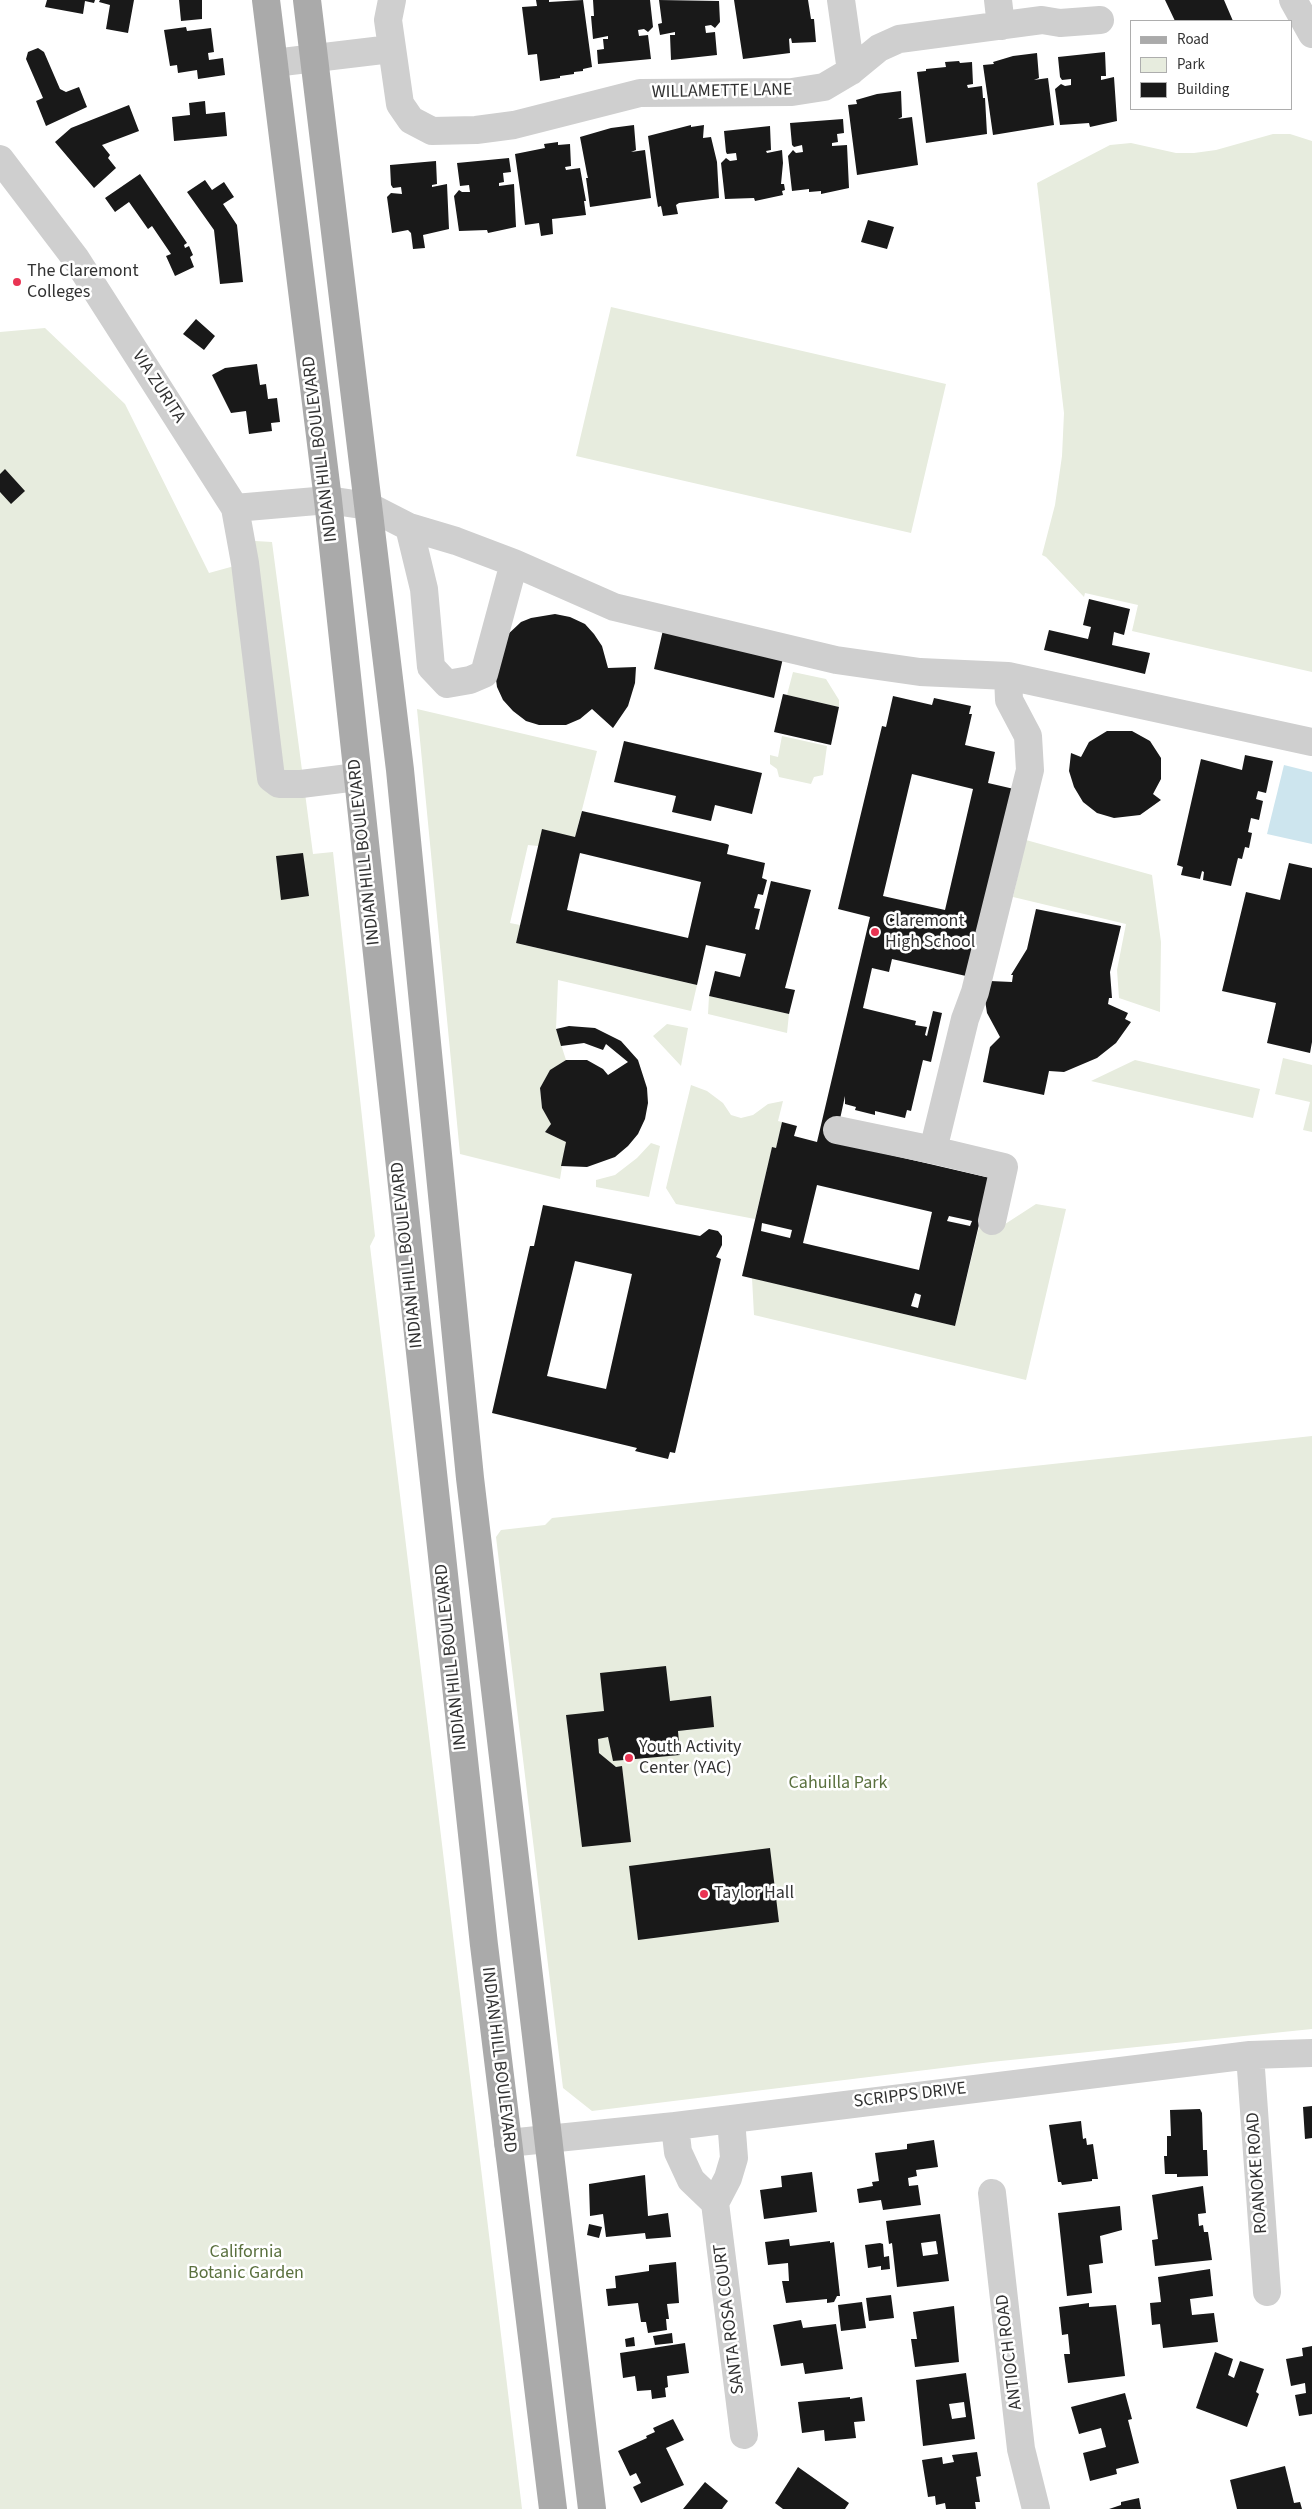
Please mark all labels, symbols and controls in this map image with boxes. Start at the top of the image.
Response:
legend [1130,20,1292,110]
text: Road [1177,29,1209,50]
text: Park [1177,54,1205,75]
text: Building [1177,79,1229,100]
street label: WILLAMETTE LANE [651,80,793,104]
place label: The Claremont Colleges [27,261,139,304]
marker: The Claremont Colleges [11,276,23,288]
street label: VIA ZURITA [127,347,189,427]
street label: INDIAN HILL BOULEVARD [299,355,343,543]
street label: INDIAN HILL BOULEVARD [344,758,386,946]
place label: Claremont High School [885,911,975,954]
marker: Claremont High School [869,926,881,938]
street label: INDIAN HILL BOULEVARD [387,1161,429,1349]
street label: INDIAN HILL BOULEVARD [431,1563,473,1751]
place label: Youth Activity Center (YAC) [639,1737,741,1780]
marker: Youth Activity Center (YAC) [623,1752,635,1764]
park label: Cahuilla Park [789,1773,887,1795]
place label: Taylor Hall [714,1883,794,1905]
marker: Taylor Hall [698,1888,710,1900]
street label: INDIAN HILL BOULEVARD [476,1966,520,2154]
street label: SCRIPPS DRIVE [853,2078,967,2114]
street label: ROANOKE ROAD [1243,2112,1273,2234]
park label: California Botanic Garden [188,2242,304,2284]
street label: SANTA ROSA COURT [710,2243,750,2395]
street label: ANTIOCH ROAD [992,2293,1028,2411]

